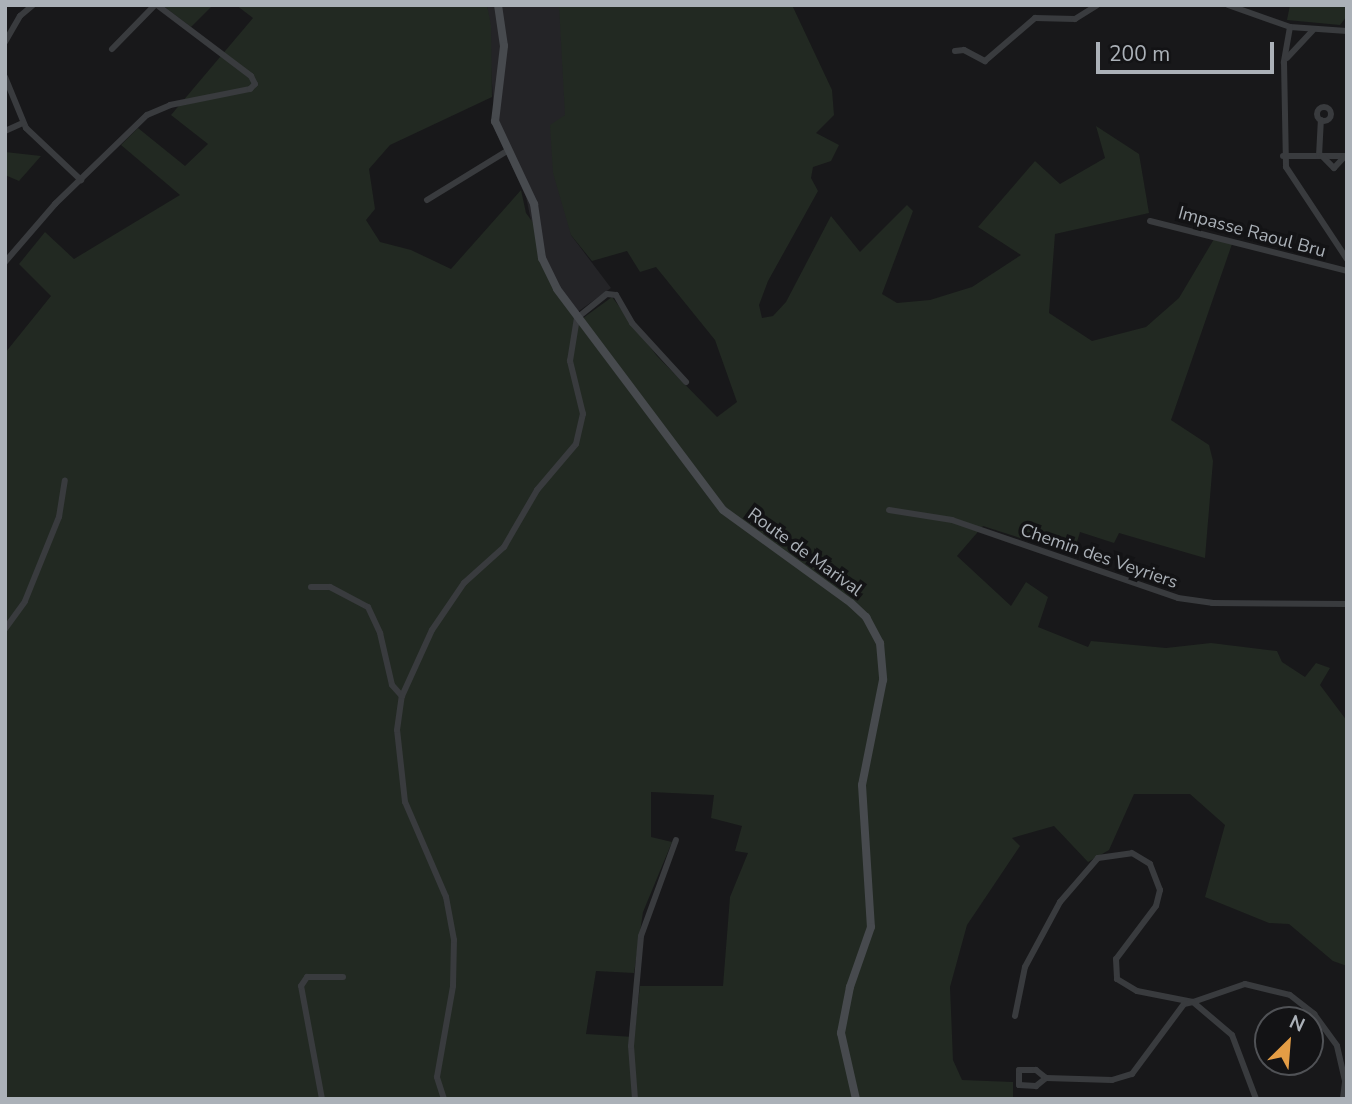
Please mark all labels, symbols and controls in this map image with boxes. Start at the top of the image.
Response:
scale bar [1100,28,1278,72]
text: 200 m [1109,40,1170,68]
street label: Impasse Raoul Bru [1176,202,1328,262]
street label: Route de Marival [743,503,867,601]
street label: Chemin des Veyriers [1017,519,1181,593]
north arrow [1254,1006,1324,1076]
text: N [1285,1009,1309,1039]

